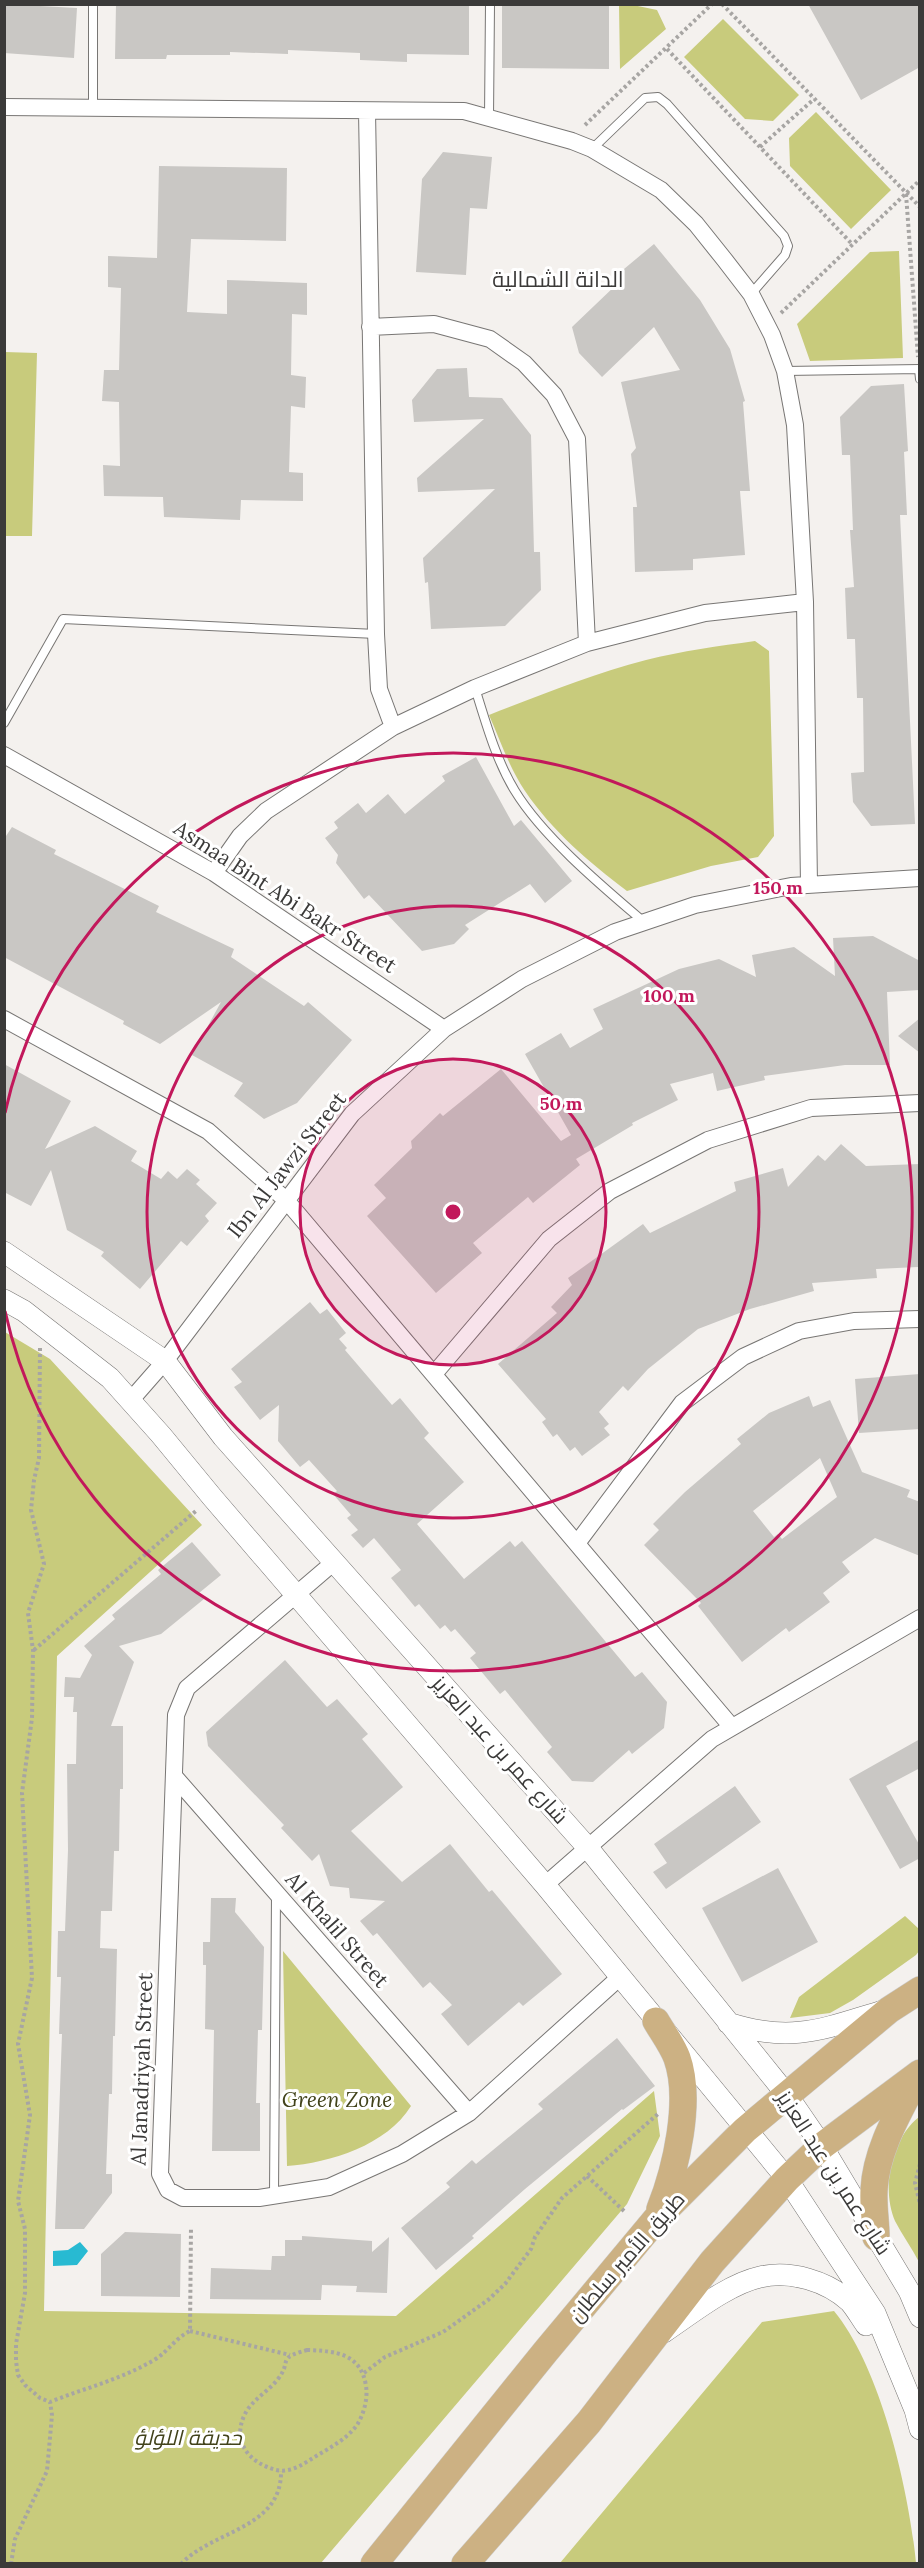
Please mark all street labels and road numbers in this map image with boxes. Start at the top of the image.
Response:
street label: Asmaa Bint Abi Bakr Street [168,814,402,979]
street label: Ibn Al Jawzi Street [221,1085,353,1243]
street label: شارع عمر بن عبد العزيز [425,1669,574,1830]
street label: Al Khalil Street [279,1866,396,1994]
street label: Al Janadriyah Street [125,1971,158,2167]
street label: شارع عمر بن عبد العزيز [770,2085,898,2261]
street label: طريق الأمير سلطان [563,2186,691,2327]

